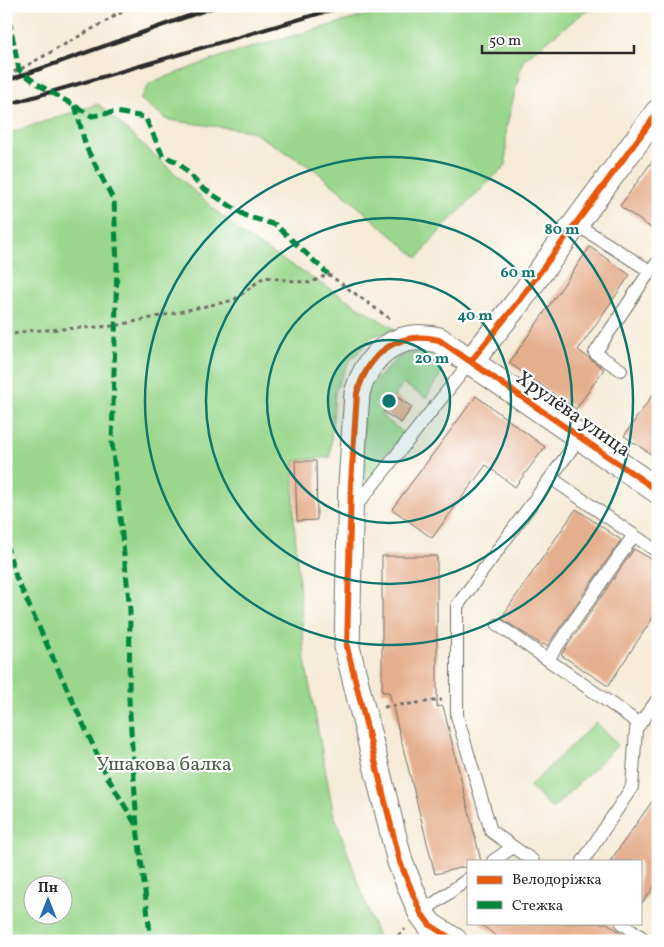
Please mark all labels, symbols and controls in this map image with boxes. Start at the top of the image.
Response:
scale bar [482,22,634,54]
text: 50 m [489,31,521,52]
text: 80 m [545,220,580,241]
text: 60 m [501,263,536,284]
text: 40 m [457,306,493,327]
text: 20 m [415,349,450,370]
street label: Хрулёва улица [510,365,636,465]
centre of rings [380,392,398,410]
park label: Ушакова балка [96,751,232,779]
legend [467,860,642,924]
text: Велодоріжка [512,870,602,891]
north arrow [22,874,72,924]
text: Пн [38,879,58,898]
text: Стежка [512,896,563,917]

